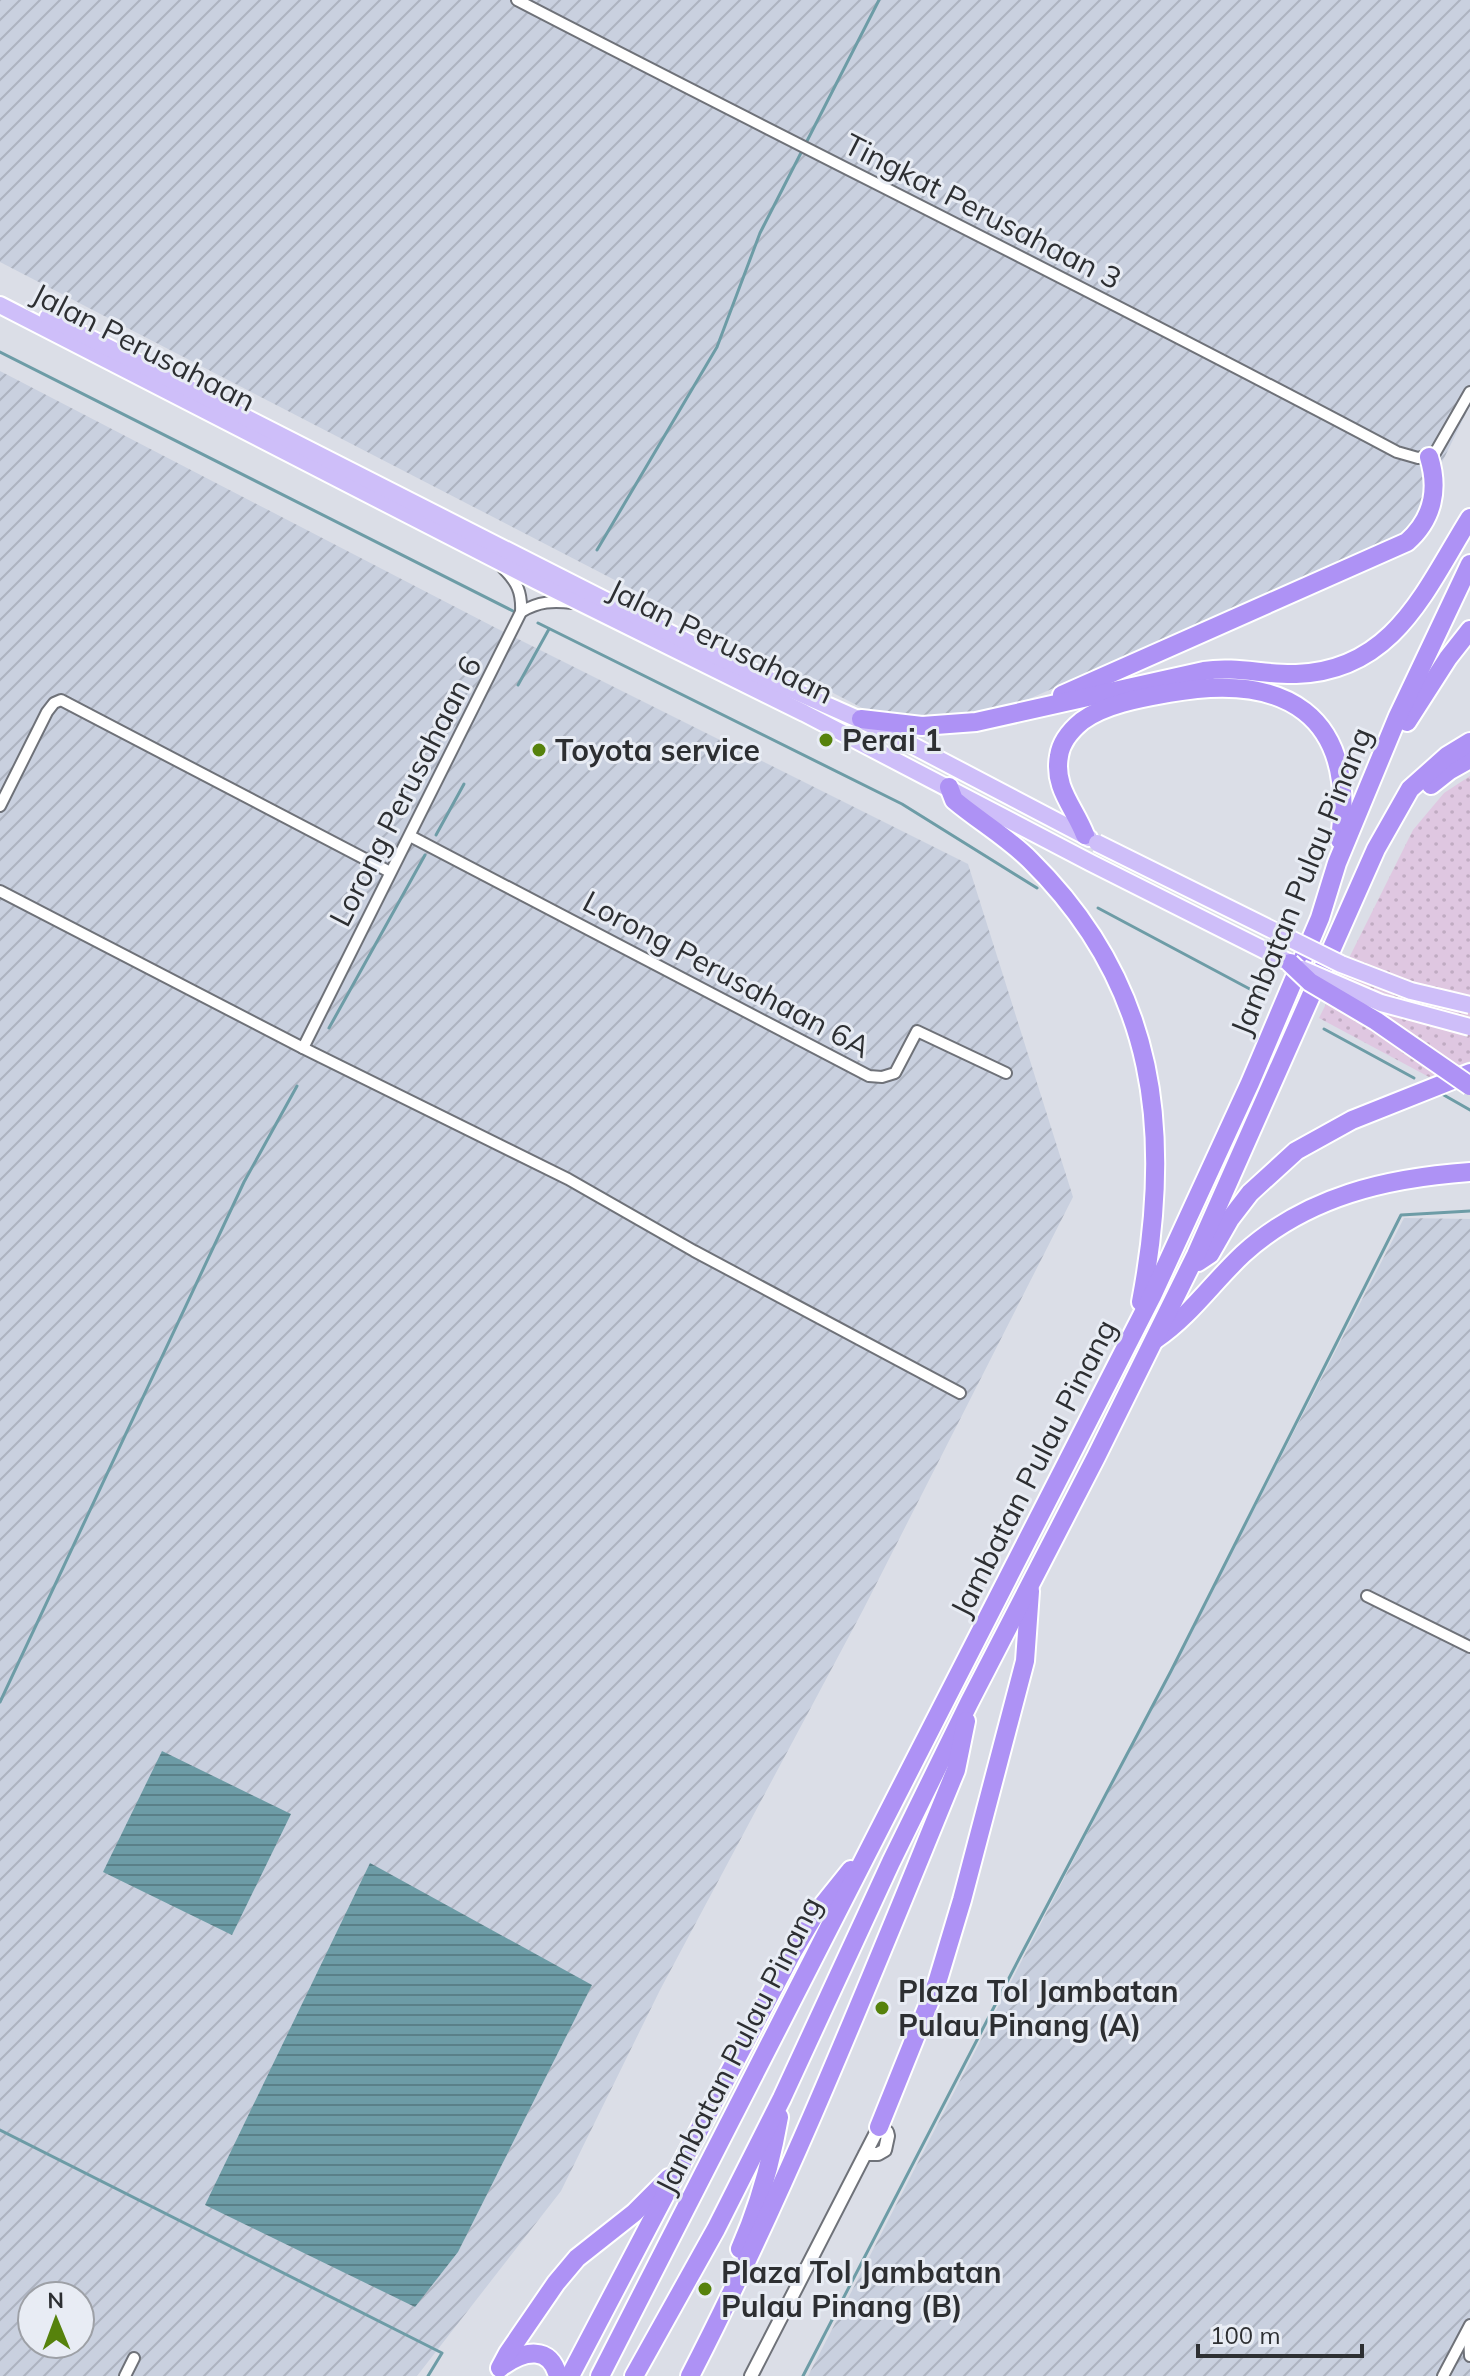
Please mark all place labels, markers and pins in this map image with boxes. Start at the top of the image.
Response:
place label: Perai 1 [842,721,942,759]
place label: Toyota service [555,731,760,769]
marker: Perai 1 [817,731,835,749]
marker: Toyota service [530,741,548,759]
place label: Plaza Tol Jambatan Pulau Pinang (A) [898,1972,1179,2044]
marker: Plaza Tol Jambatan Pulau Pinang (A) [873,1999,891,2017]
place label: Plaza Tol Jambatan Pulau Pinang (B) [721,2253,1002,2325]
marker: Plaza Tol Jambatan Pulau Pinang (B) [696,2280,714,2298]

